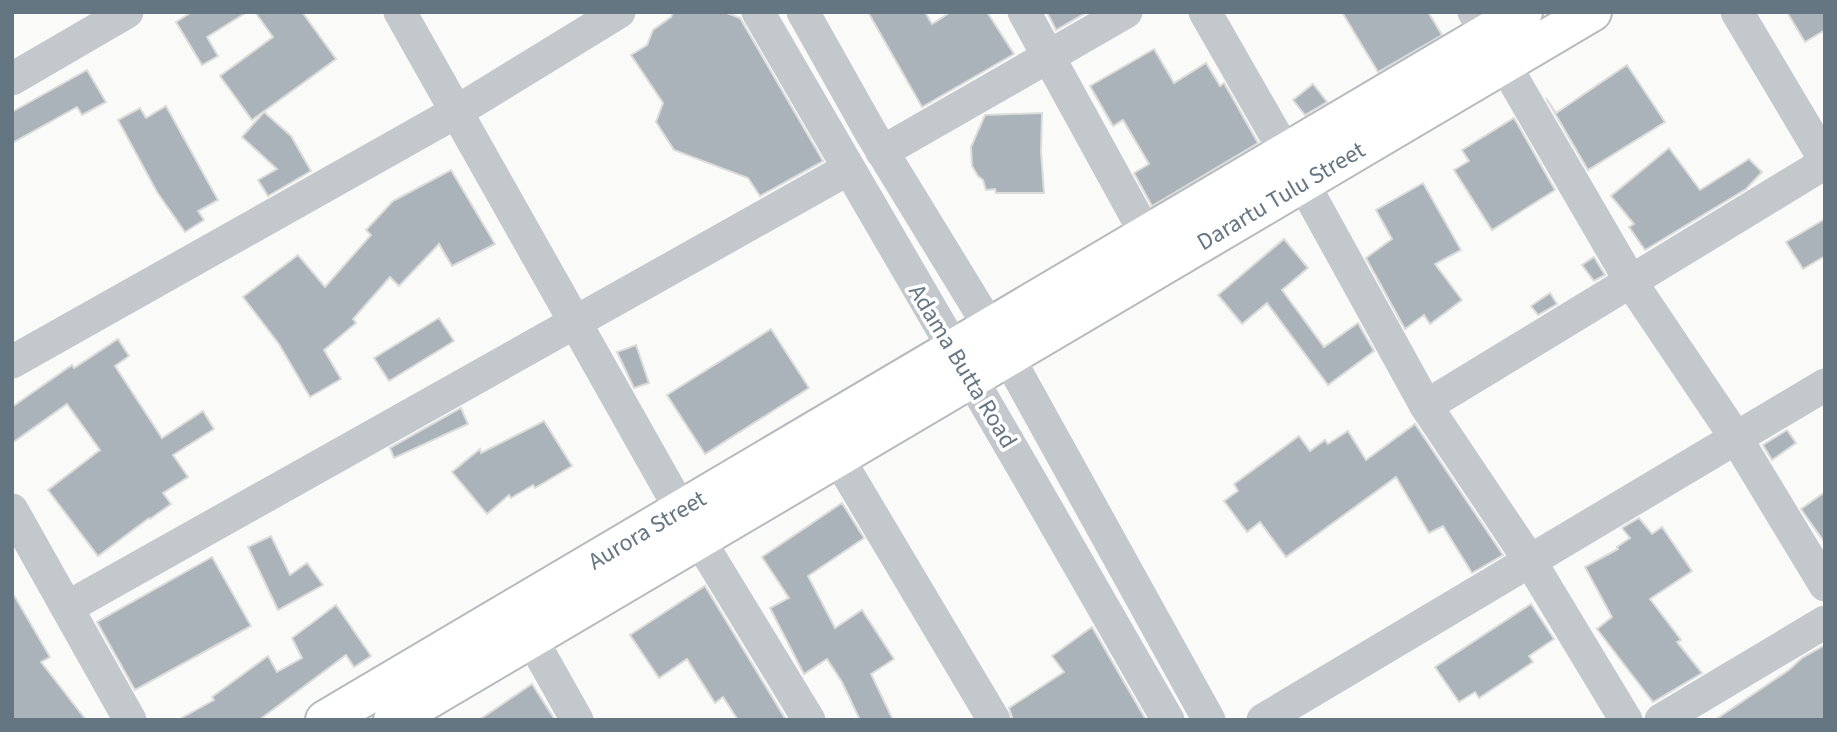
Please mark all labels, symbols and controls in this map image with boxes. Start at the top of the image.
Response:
street label: Darartu Tulu Street [1190,133,1372,260]
street label: Adama Butta Road [900,278,1025,455]
street label: Aurora Street [582,482,713,579]

